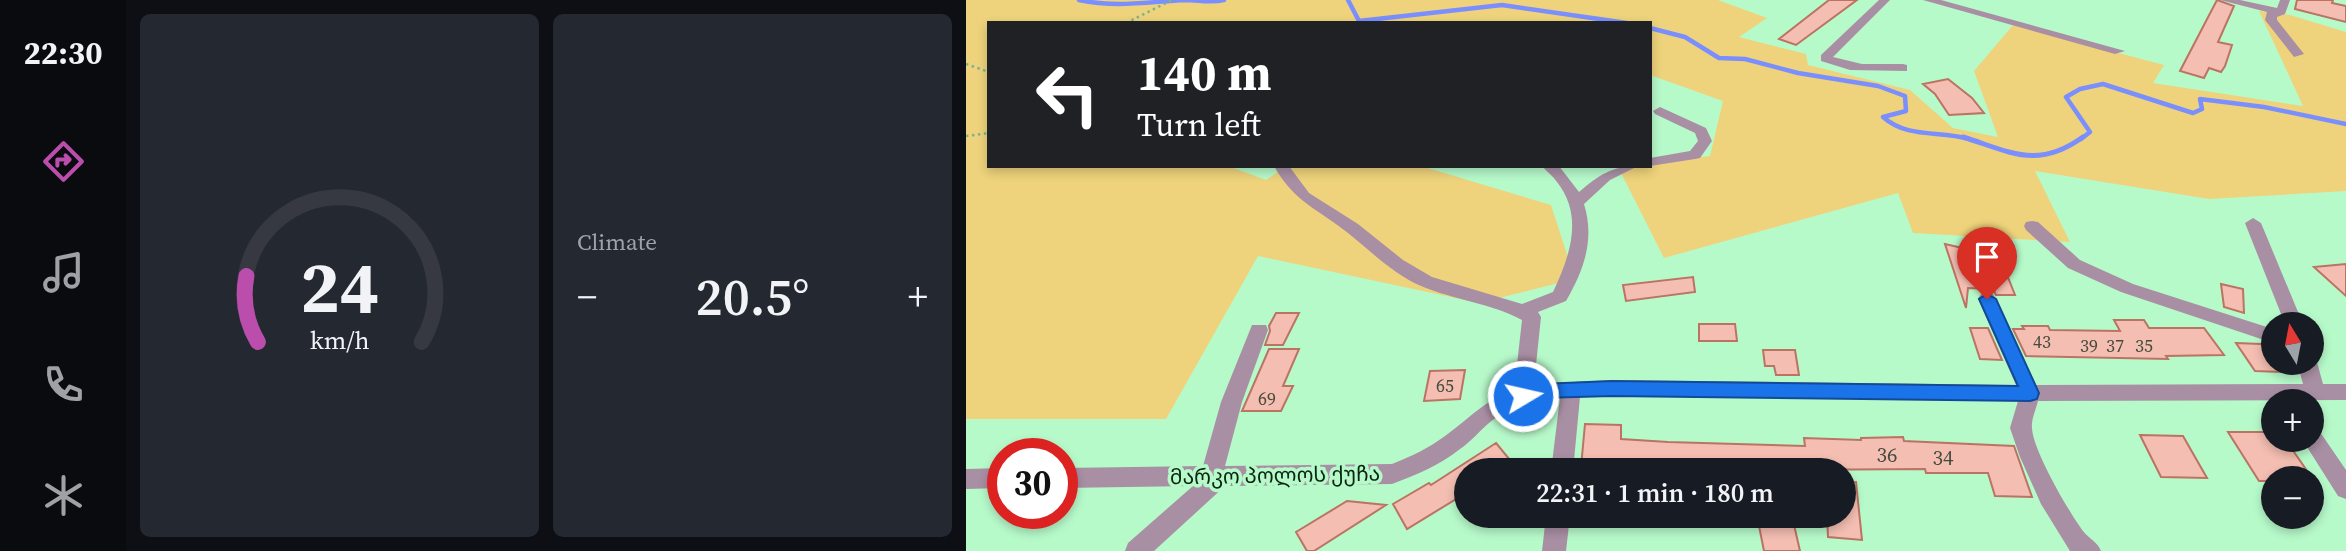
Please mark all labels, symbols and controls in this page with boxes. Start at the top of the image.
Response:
text: 22:30 [24,31,102,75]
text: 140 m [1137,39,1272,106]
icon: left [1022,49,1113,140]
text: Turn left [1137,103,1261,147]
icon: directions [39,137,88,186]
text: Climate [577,226,657,258]
pin [1957,227,2017,299]
text: 24 [300,237,379,336]
icon: arrive [1968,238,2006,276]
icon: music [39,248,88,297]
text: 20.5° [696,261,809,332]
text: − [577,271,597,323]
text: + [908,271,928,323]
north arrow [2261,312,2324,374]
map controls [2261,312,2324,529]
text: km/h [310,322,369,356]
house number: 43 [2033,329,2051,354]
house number: 39 [2080,333,2098,358]
house number: 37 [2106,333,2124,358]
house number: 35 [2135,333,2153,358]
position arrow [1486,359,1560,433]
icon: phone [39,360,88,409]
house number: 65 [1436,373,1454,398]
house number: 69 [1258,386,1276,411]
button: + [2261,389,2324,452]
speed limit sign: 30 [987,438,1078,529]
house number: 36 [1877,440,1898,469]
house number: 34 [1933,443,1954,472]
street label: მარკო პოლოს ქუჩა [1170,459,1380,491]
button: − [2261,466,2324,529]
icon: climate [39,471,88,520]
text: 22:31 · 1 min · 180 m [1536,475,1774,511]

